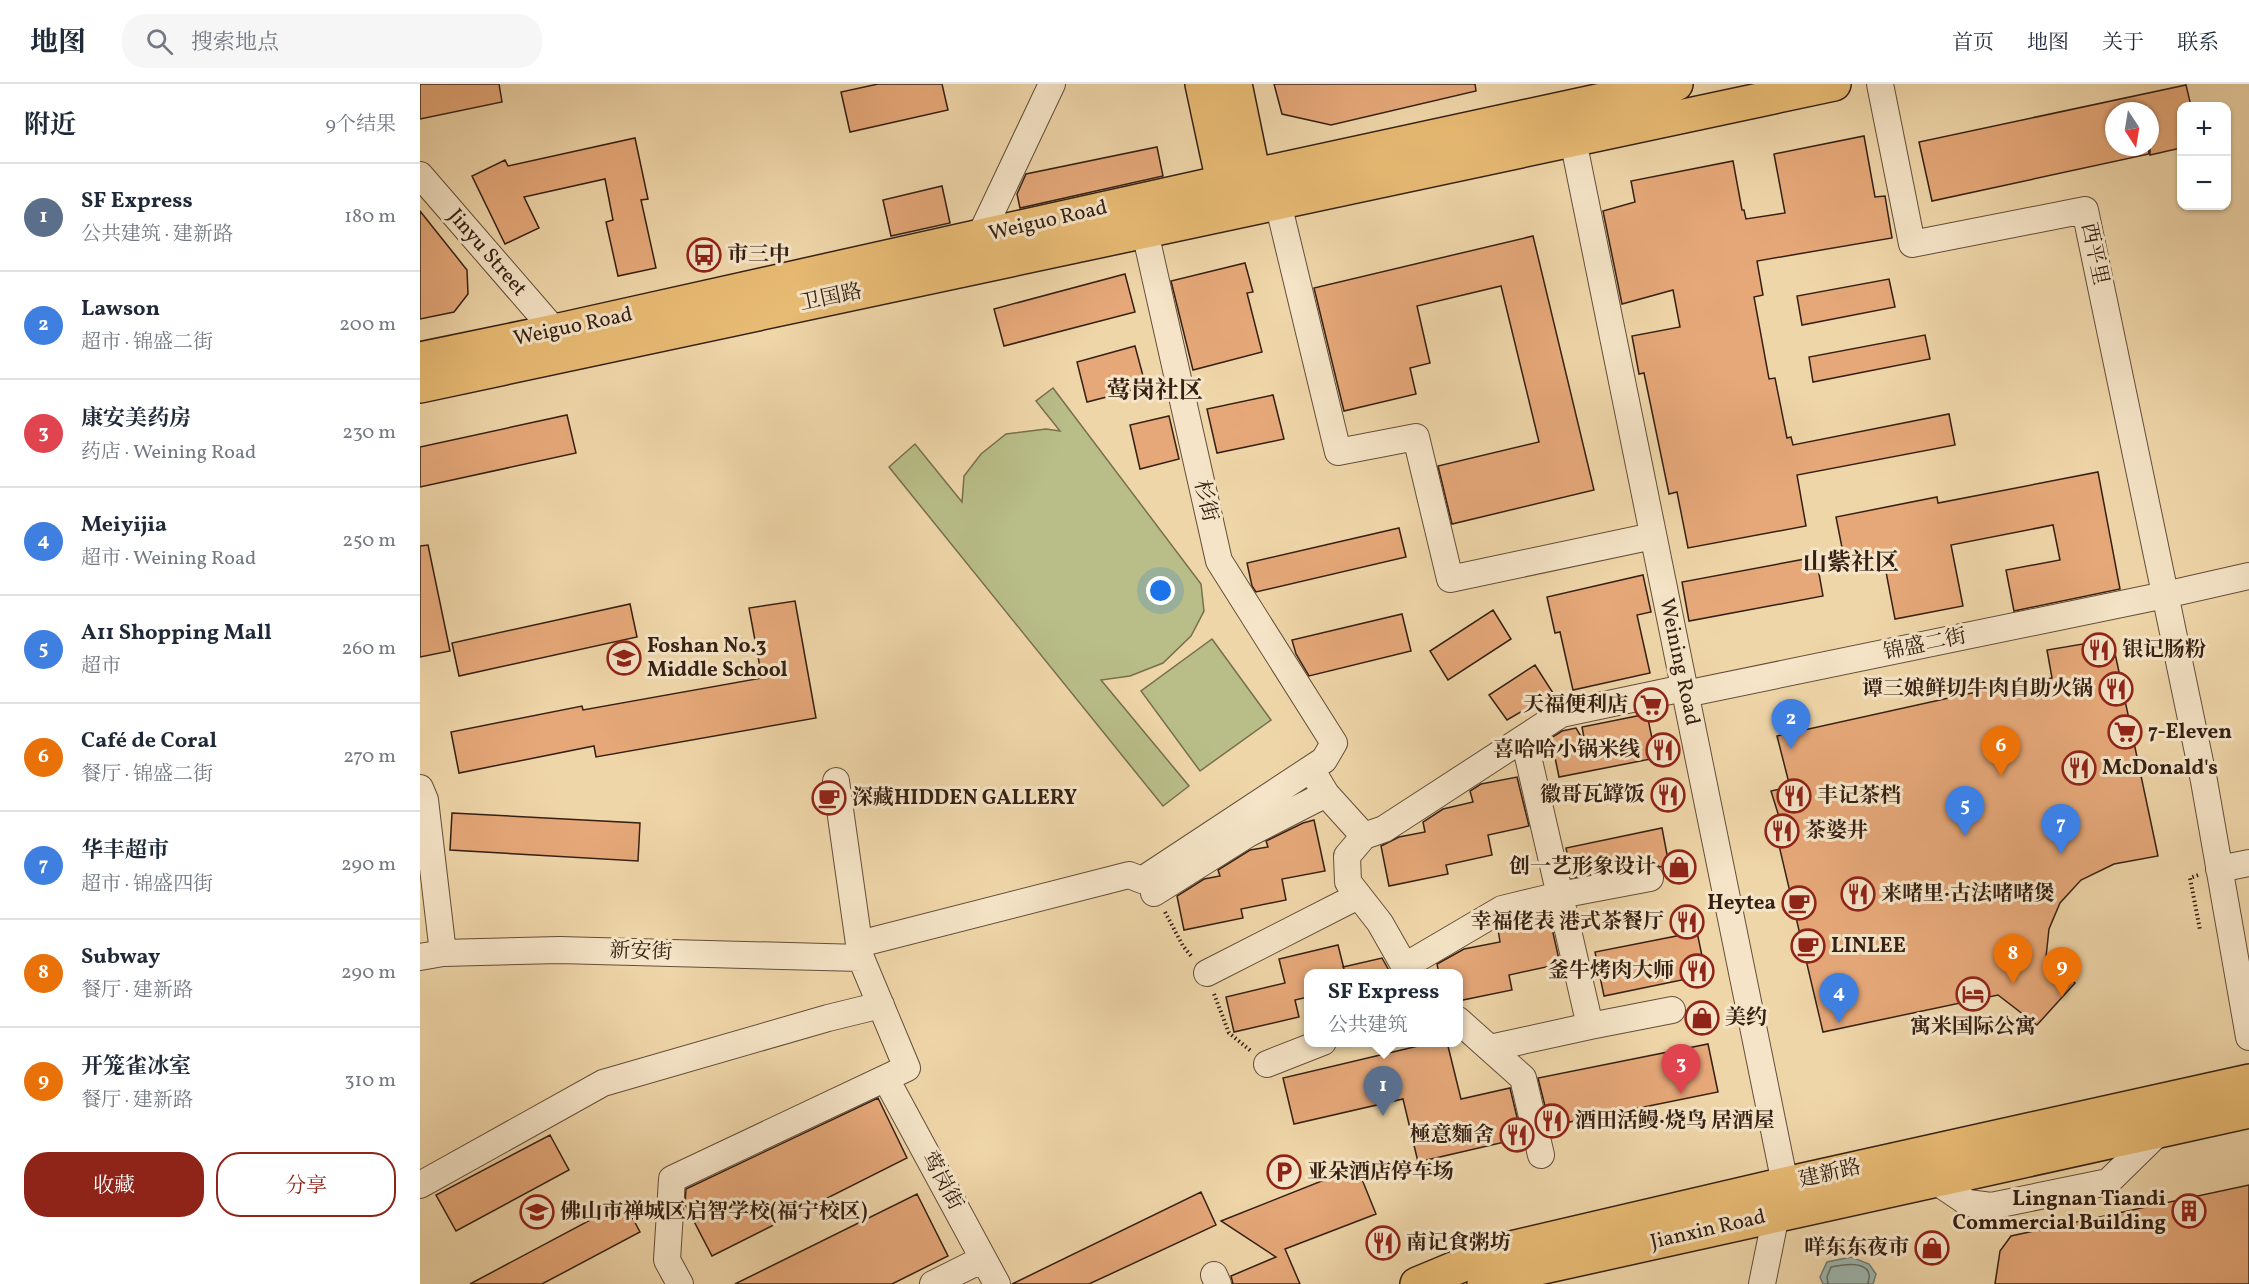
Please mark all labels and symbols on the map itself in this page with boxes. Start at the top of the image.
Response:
north arrow [2105,102,2159,156]
street label: Weiguo Road [986,193,1110,249]
street label: Jinyu Street [441,203,533,303]
street label: 西平里 [2073,220,2115,288]
bus stop icon: 市三中 [686,237,722,273]
place label: 市三中 [727,241,790,270]
street label: 卫国路 [797,277,865,319]
street label: Weiguo Road [511,300,635,354]
district label: 莺岗社区 [1107,375,1203,409]
street label: 杉街 [1186,477,1224,525]
district label: 山紫社区 [1803,547,1899,581]
your location [1146,576,1175,605]
street label: Weining Road [1651,596,1707,728]
street label: 锦盛二街 [1881,622,1969,668]
place label: Foshan No.3 Middle School [647,632,788,685]
restaurant icon: 银记肠粉 [2081,632,2117,668]
place label: 银记肠粉 [2122,636,2206,665]
school or university icon: Foshan No.3 Middle School [606,640,642,676]
restaurant icon: 谭三娘鲜切牛肉自助火锅 [2098,671,2134,707]
place label: 谭三娘鲜切牛肉自助火锅 [1862,675,2093,704]
supermarket icon: 天福便利店 [1633,687,1669,723]
place label: 天福便利店 [1523,691,1628,720]
pin: 2 [1772,700,1810,749]
supermarket icon: 7-Eleven [2107,714,2143,750]
place label: 7-Eleven [2148,718,2232,747]
pin: 6 [1982,726,2020,776]
restaurant icon: 喜哈哈小锅米线 [1645,732,1681,768]
place label: 喜哈哈小锅米线 [1493,736,1640,765]
restaurant icon: McDonald's [2061,750,2097,786]
place label: McDonald's [2102,754,2218,783]
restaurant icon: 徽哥瓦罉饭 [1650,777,1686,813]
restaurant icon: 丰记茶档 [1776,778,1812,814]
cafe icon: 深藏HIDDEN GALLERY [811,780,847,816]
place label: 徽哥瓦罉饭 [1540,781,1645,810]
place label: 丰记茶档 [1817,782,1901,811]
place label: 深藏HIDDEN GALLERY [852,784,1077,813]
pin: 5 [1946,786,1984,836]
pin: 7 [2042,804,2080,854]
restaurant icon: 茶婆井 [1764,813,1800,849]
place label: 茶婆井 [1805,817,1868,846]
shop icon: 创一艺形象设计 [1661,849,1697,885]
place label: 创一艺形象设计 [1509,853,1656,882]
restaurant icon: 来啫里·古法啫啫煲 [1840,876,1876,912]
place label: 来啫里·古法啫啫煲 [1881,880,2055,909]
cafe icon: Heytea [1781,885,1817,921]
place label: Heytea [1707,889,1776,918]
restaurant icon: 幸福佬表 港式茶餐厅 [1669,904,1705,940]
place label: 幸福佬表 港式茶餐厅 [1471,908,1664,937]
cafe icon: LINLEE [1790,928,1826,964]
place label: LINLEE [1831,932,1906,961]
pin: 8 [1994,934,2032,984]
street label: 新安街 [609,936,673,968]
pin: 9 [2042,948,2082,997]
restaurant icon: 釜牛烤肉大师 [1679,953,1715,989]
place label: 釜牛烤肉大师 [1548,957,1674,986]
pin: 4 [1820,974,1858,1023]
hotel icon: 寓米国际公寓 [1955,976,1991,1012]
shop icon: 美约 [1684,1000,1720,1036]
place label: 美约 [1725,1004,1767,1033]
place label: 寓米国际公寓 [1910,1013,2036,1042]
pin: 3 [1662,1044,1700,1094]
pin: 1 [1364,1066,1402,1116]
restaurant icon: 酒田活鳗·烧鸟 居酒屋 [1534,1103,1570,1139]
place label: 酒田活鳗·烧鸟 居酒屋 [1575,1107,1774,1136]
restaurant icon: 極意麵舍 [1499,1117,1535,1153]
place label: 極意麵舍 [1410,1121,1494,1150]
street label: 莺岗街 [914,1146,970,1216]
street label: 建新路 [1796,1153,1864,1195]
parking icon: 亚朵酒店停车场 [1266,1154,1302,1190]
place label: 亚朵酒店停车场 [1307,1158,1454,1187]
place label: Lingnan Tiandi Commercial Building [1953,1185,2166,1238]
building icon: Lingnan Tiandi Commercial Building [2171,1193,2207,1229]
school or university icon: 佛山市禅城区启智学校(福宁校区) [519,1194,555,1230]
place label: 佛山市禅城区启智学校(福宁校区) [560,1198,868,1227]
street label: Jianxin Road [1647,1203,1769,1257]
restaurant icon: 南记食粥坊 [1365,1225,1401,1261]
place label: 南记食粥坊 [1406,1229,1511,1258]
shop icon: 咩东东夜市 [1914,1230,1950,1266]
place label: 咩东东夜市 [1804,1234,1909,1263]

